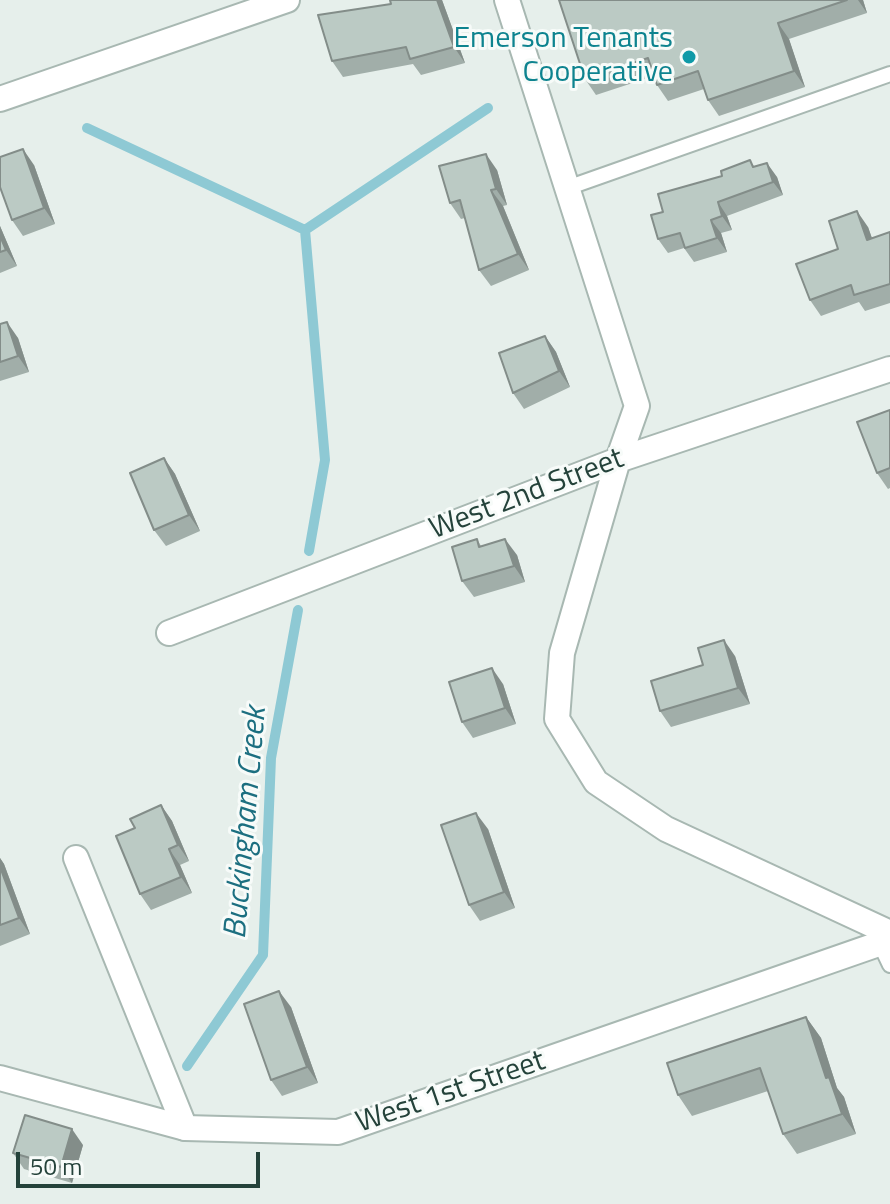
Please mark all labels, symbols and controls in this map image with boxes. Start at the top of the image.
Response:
place label: Emerson Tenants Cooperative [453,22,673,92]
marker: Emerson Tenants Cooperative [680,48,698,66]
street label: West 2nd Street [425,441,629,549]
water label: Buckingham Creek [218,705,276,941]
street label: West 1st Street [352,1044,550,1142]
scale bar [20,1136,264,1186]
text: 50 m [30,1148,82,1184]

